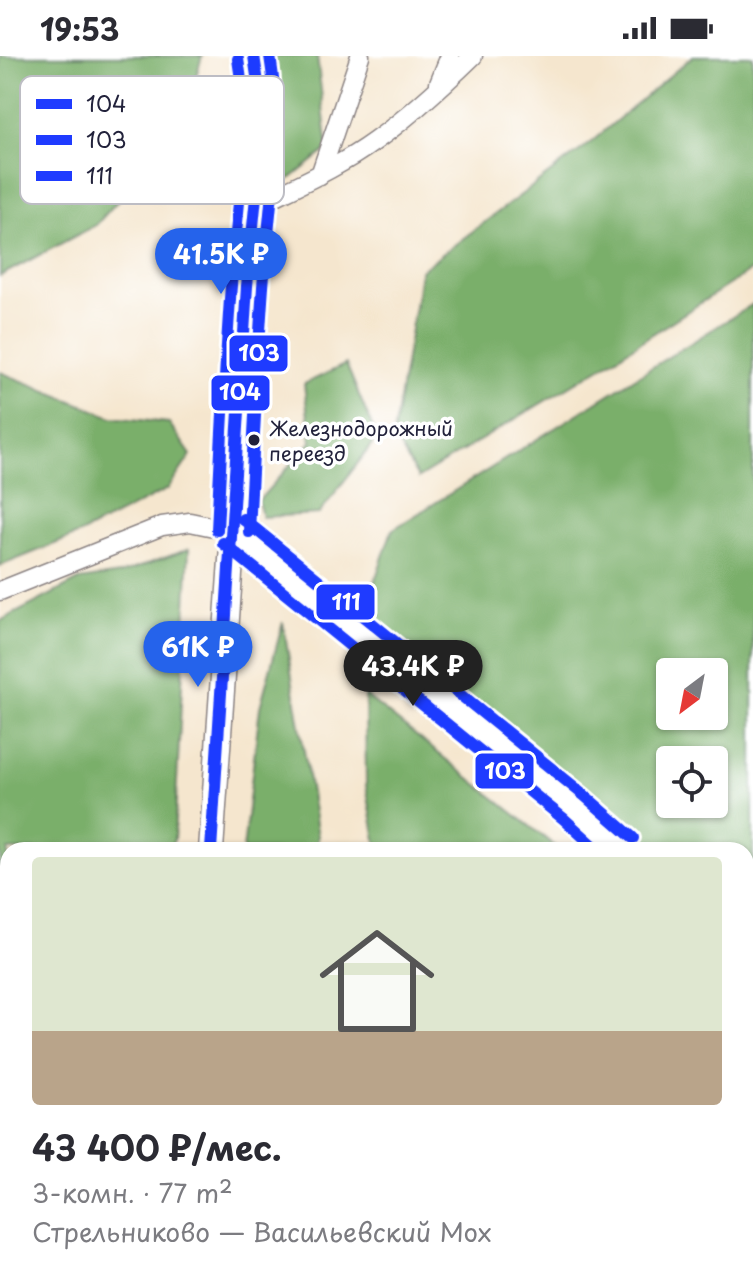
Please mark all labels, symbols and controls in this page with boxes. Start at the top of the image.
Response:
text: 19:53 [40,6,119,51]
legend [20,76,284,204]
text: 104 [86,86,127,119]
text: 103 [86,122,126,155]
text: 111 [86,158,113,191]
pin: 41.5K ₽ [147,228,295,296]
text: 41.5K ₽ [173,234,269,273]
line badge: 103 [228,334,289,373]
text: 103 [238,335,280,368]
line badge: 104 [210,374,271,412]
text: 104 [219,374,261,407]
place label: Железнодорожный переезд [269,413,453,468]
marker: Железнодорожный переезд [246,432,262,448]
line badge: 111 [315,583,376,621]
text: 111 [331,584,361,617]
pin: 61K ₽ [142,621,254,689]
text: 61K ₽ [161,627,235,666]
pin: 43.4K ₽ [339,640,487,708]
text: 43.4K ₽ [362,646,464,685]
north arrow [656,658,728,730]
map controls [656,658,728,818]
button: locate [656,746,728,818]
line badge: 103 [474,752,535,790]
text: 103 [484,753,526,786]
icon: home [305,909,449,1053]
text: 43 400 ₽/мес. [32,1121,282,1173]
text: 3-комн. · 77 m² [32,1173,233,1212]
text: Стрельниково — Васильевский Мох [32,1212,492,1251]

